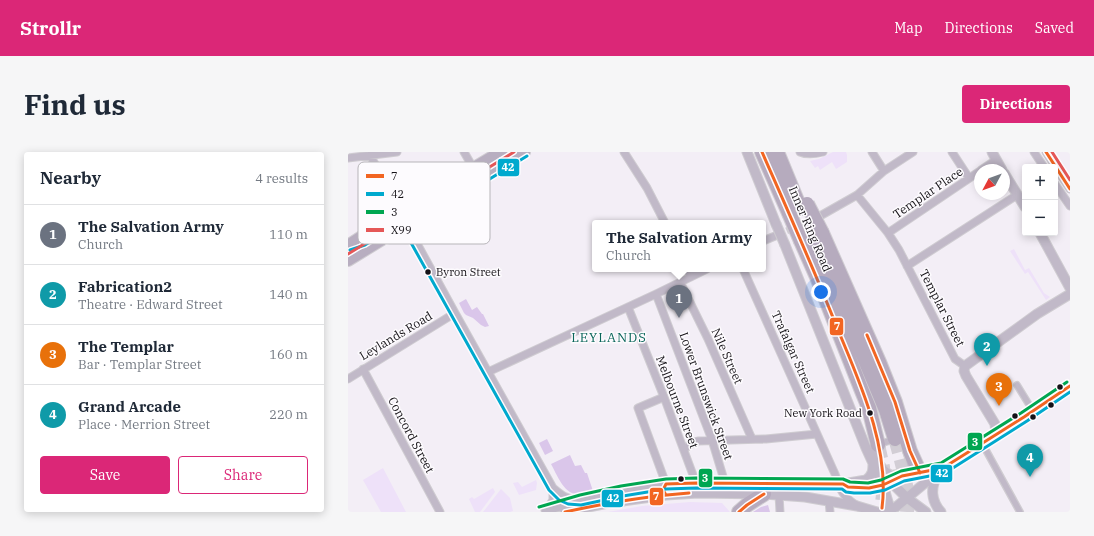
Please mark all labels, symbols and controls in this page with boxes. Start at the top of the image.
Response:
text: Strollr [20,16,81,40]
text: Map [894,19,923,37]
text: Directions [945,19,1013,37]
text: Saved [1035,19,1074,37]
button: Directions [962,85,1070,123]
text: Find us [24,86,126,123]
line badge: 42 [497,158,520,177]
text: 42 [501,160,515,174]
legend [358,162,490,244]
street label: Templar Place [890,164,965,221]
north arrow [974,164,1010,200]
map controls [1022,164,1058,236]
button: + [1022,164,1058,200]
text: Nearby [40,167,101,189]
text: 7 [391,169,398,183]
text: 4 results [255,170,308,187]
street label: Inner Ring Road [786,184,835,274]
text: 42 [391,187,404,201]
button: − [1022,200,1058,236]
text: 3 [391,205,398,219]
text: The Salvation Army [78,217,224,236]
popup [592,220,766,272]
text: X99 [391,223,412,237]
text: 1 [49,226,57,243]
text: 110 m [269,226,308,243]
text: The Salvation Army [606,228,752,247]
text: Church [78,236,123,253]
text: Church [606,247,651,264]
place label: Byron Street [436,265,501,279]
marker: Byron Street [423,267,433,277]
street label: Templar Street [917,267,968,349]
text: Fabrication2 [78,277,172,296]
your location [811,282,831,302]
pin: 1 [666,285,692,318]
text: 2 [49,286,57,303]
text: 140 m [269,286,308,303]
text: Theatre · Edward Street [78,296,223,313]
street label: Leylands Road [357,308,435,363]
street label: Trafalgar Street [769,308,818,395]
line badge: 7 [829,317,844,336]
text: 7 [834,319,840,333]
street label: Nile Street [708,326,746,386]
district label: LEYLANDS [571,329,647,346]
street label: Lower Brunswick Street [676,330,737,462]
pin: 2 [974,333,1000,366]
text: The Templar [78,337,174,356]
text: 3 [49,346,57,363]
text: 160 m [269,346,308,363]
street label: Melbourne Street [653,353,702,450]
text: Bar · Templar Street [78,356,201,373]
pin: 3 [986,373,1012,406]
unlabelled marker [1055,382,1065,392]
street label: Concord Street [385,394,438,475]
text: Grand Arcade [78,397,181,416]
unlabelled marker [1046,400,1056,410]
text: 4 [49,406,57,423]
text: 220 m [269,406,308,423]
place label: New York Road [784,406,862,420]
marker: New York Road [865,408,875,418]
unlabelled marker [1010,411,1020,421]
unlabelled marker [1028,412,1038,422]
text: Place · Merrion Street [78,416,210,433]
line badge: 3 [967,432,983,451]
text: 3 [972,435,978,449]
pin: 4 [1017,444,1043,477]
button: Save [40,456,170,494]
button: Share [178,456,308,494]
line badge: 42 [930,464,953,483]
text: 42 [935,466,949,480]
line badge: 3 [698,468,713,488]
text: 3 [702,471,708,485]
unlabelled marker [676,474,686,484]
line badge: 7 [649,487,664,506]
line badge: 42 [601,489,624,508]
text: 7 [653,489,659,503]
text: 42 [606,491,620,505]

